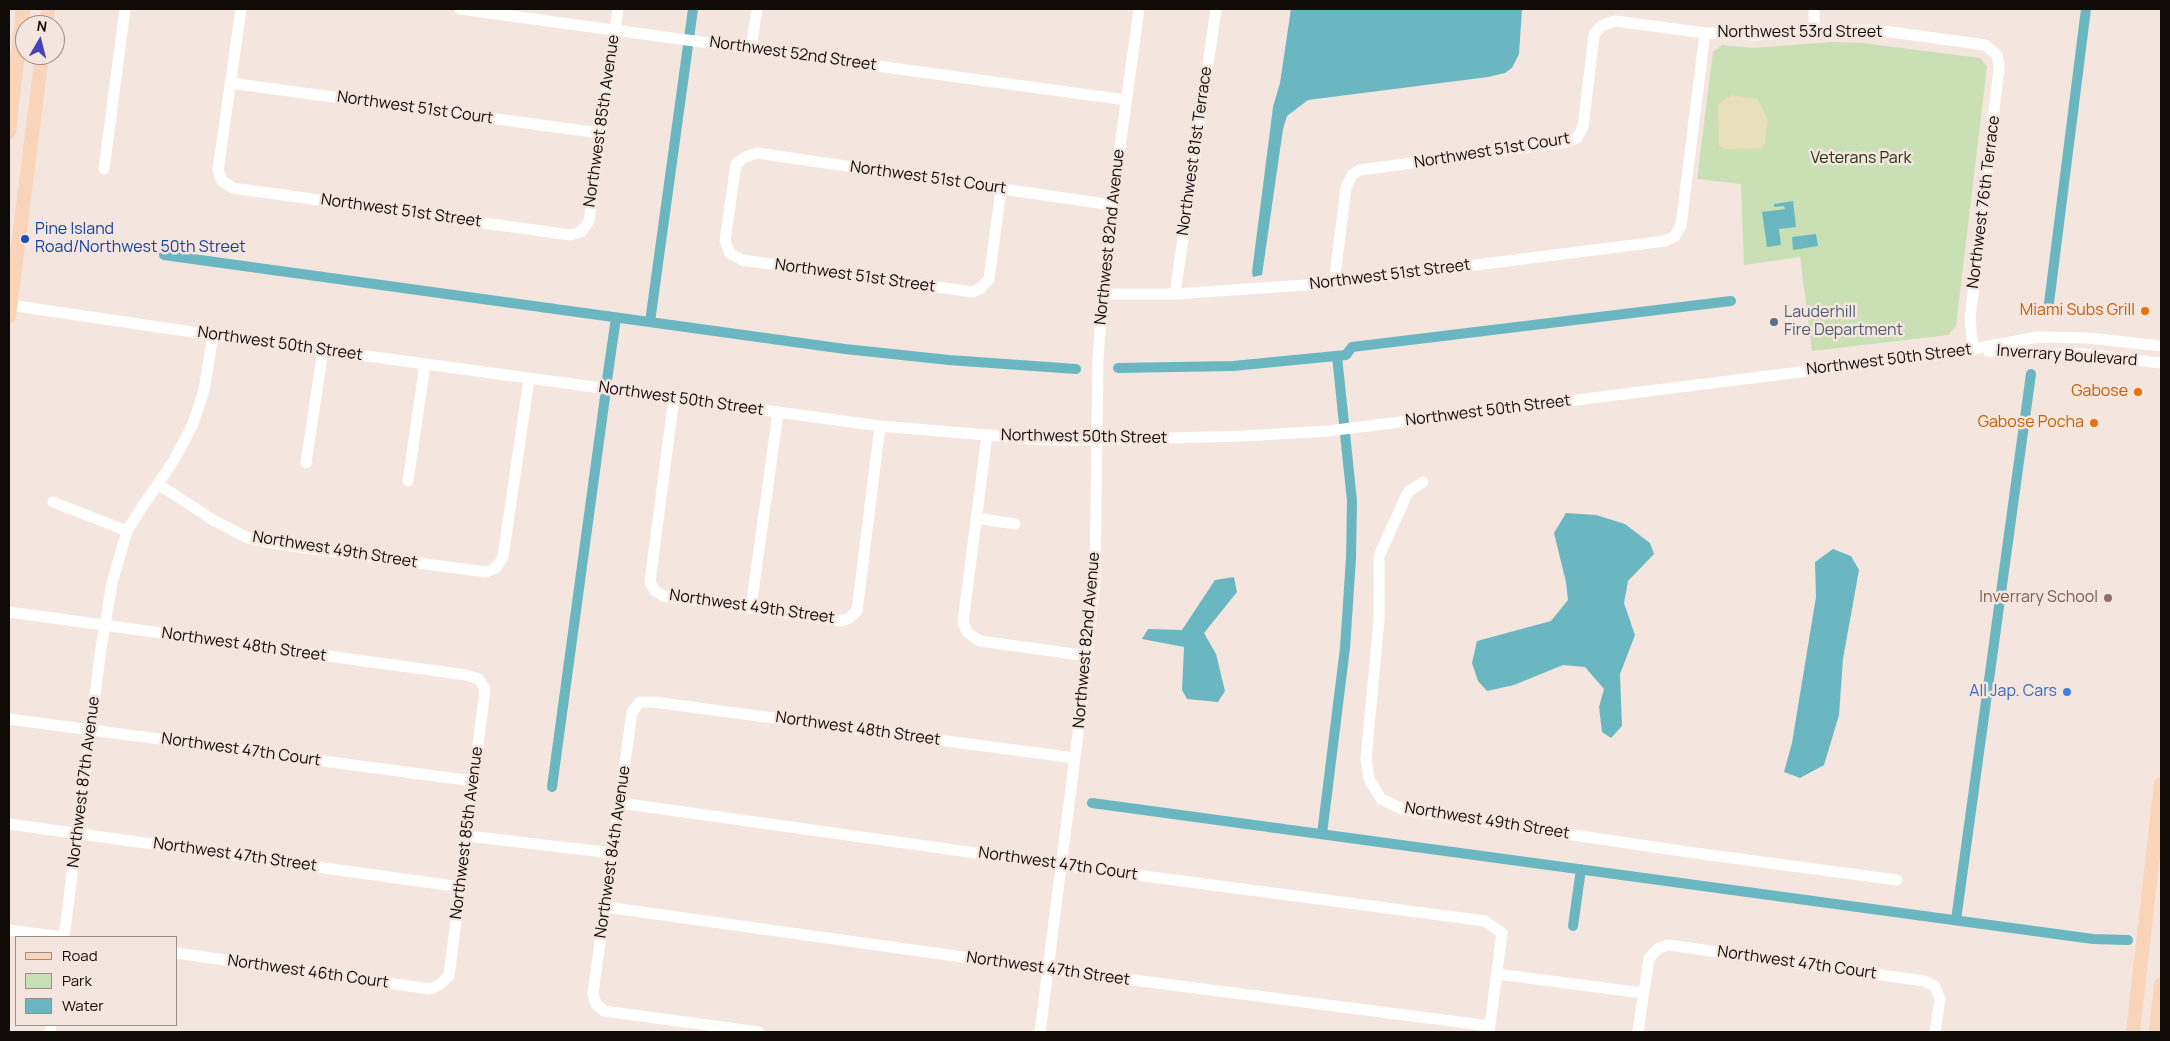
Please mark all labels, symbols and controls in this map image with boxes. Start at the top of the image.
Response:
north arrow [15,15,65,65]
text: N [36,16,48,36]
street label: Northwest 53rd Street [1718,23,1882,43]
street label: Northwest 52nd Street [708,33,878,75]
street label: Northwest 85th Avenue [580,34,624,208]
street label: Northwest 81st Terrace [1174,65,1216,237]
street label: Northwest 51st Court [336,88,494,128]
street label: Northwest 76th Terrace [1964,114,2004,290]
street label: Northwest 51st Court [1413,129,1571,173]
street label: Northwest 82nd Avenue [1091,148,1129,326]
park label: Veterans Park [1811,149,1911,169]
street label: Northwest 51st Court [849,158,1007,198]
street label: Northwest 51st Street [320,190,482,232]
place label: Pine Island Road/Northwest 50th Street [35,220,246,258]
marker: Pine Island Road/Northwest 50th Street [19,233,31,245]
street label: Northwest 51st Street [774,255,936,297]
street label: Northwest 51st Street [1308,256,1472,294]
place label: Miami Subs Grill [2020,301,2135,321]
place label: Lauderhill Fire Department [1784,303,1903,341]
marker: Miami Subs Grill [2139,305,2151,317]
marker: Lauderhill Fire Department [1768,316,1780,328]
street label: Northwest 50th Street [196,323,364,365]
street label: Northwest 50th Street [1805,340,1973,380]
street label: Inverrary Boulevard [1996,342,2138,370]
street label: Northwest 50th Street [597,378,765,420]
place label: Gabose [2071,382,2128,402]
marker: Gabose [2132,386,2144,398]
street label: Northwest 50th Street [1404,391,1572,431]
place label: Gabose Pocha [1978,413,2084,433]
marker: Gabose Pocha [2088,417,2100,429]
street label: Northwest 50th Street [1001,426,1167,448]
street label: Northwest 49th Street [251,527,419,573]
street label: Northwest 82nd Avenue [1070,551,1104,729]
street label: Northwest 49th Street [668,586,836,628]
place label: Inverrary School [1979,588,2098,608]
marker: Inverrary School [2102,592,2114,604]
street label: Northwest 48th Street [160,624,328,666]
place label: All Jap. Cars [1969,682,2057,702]
marker: All Jap. Cars [2061,686,2073,698]
street label: Northwest 87th Avenue [64,695,104,869]
street label: Northwest 48th Street [774,708,942,750]
street label: Northwest 47th Court [160,729,322,771]
street label: Northwest 85th Avenue [447,746,487,920]
street label: Northwest 84th Avenue [591,764,635,940]
street label: Northwest 49th Street [1403,798,1571,844]
street label: Northwest 47th Street [152,834,318,876]
street label: Northwest 47th Court [977,843,1139,885]
legend [15,936,178,1026]
street label: Northwest 47th Court [1716,942,1878,984]
text: Road [62,945,98,966]
street label: Northwest 47th Street [965,948,1131,990]
street label: Northwest 46th Court [226,951,390,993]
text: Park [62,970,92,991]
text: Water [62,995,104,1016]

